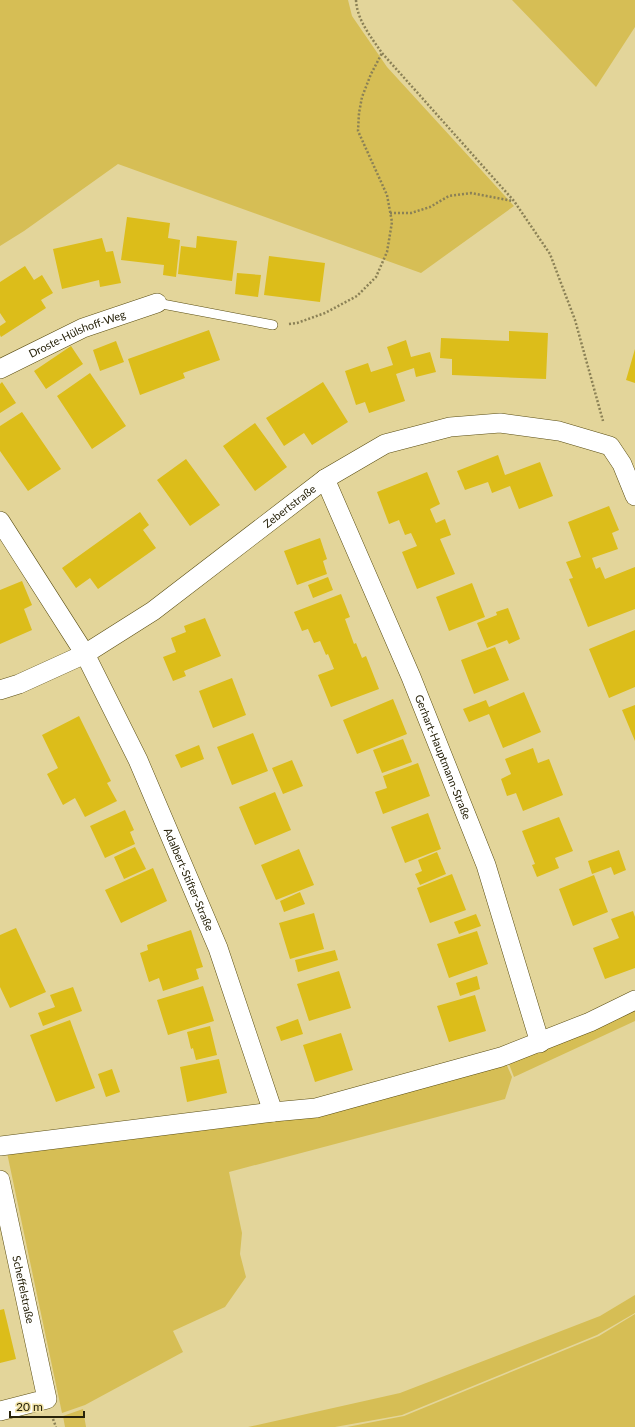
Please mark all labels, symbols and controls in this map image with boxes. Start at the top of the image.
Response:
street label: Droste-Hülshoff-Weg [26,307,127,360]
street label: Zebertstraße [261,482,318,530]
street label: Gerhart-Hauptmann-Straße [413,692,474,821]
street label: Adalbert-Stifter-Straße [162,826,217,933]
street label: Scheffelstraße [10,1254,38,1325]
scale bar [10,1393,84,1419]
text: 20 m [16,1399,43,1414]

